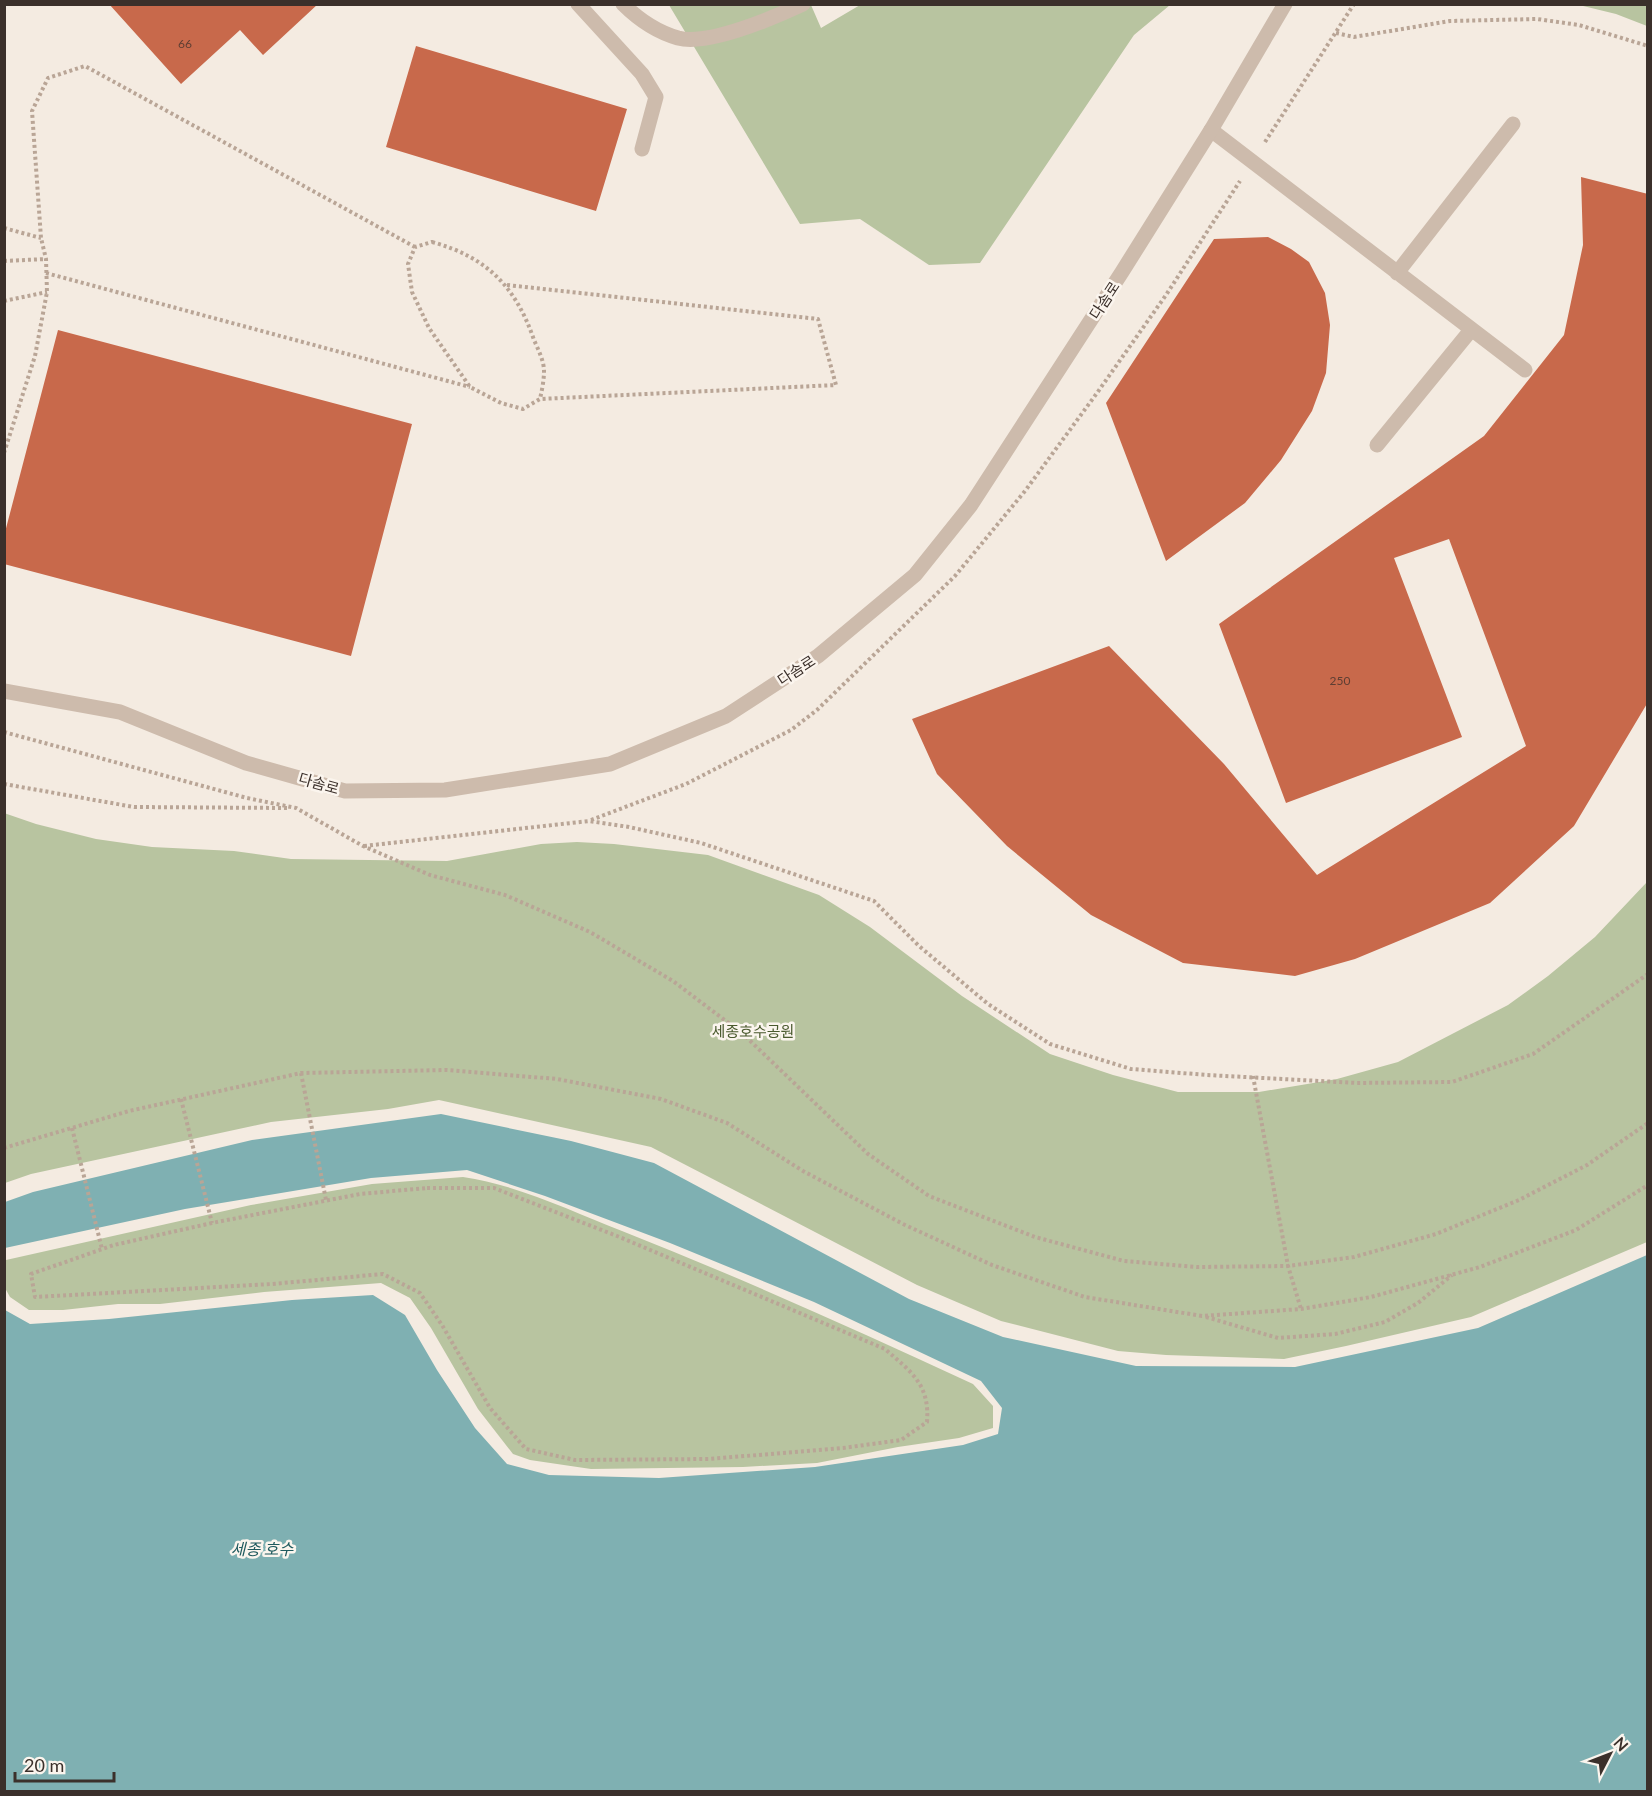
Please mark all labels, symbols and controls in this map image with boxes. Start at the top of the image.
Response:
house number: 66 [178,36,192,51]
street label: 다솜로 [1085,278,1123,322]
street label: 다솜로 [774,651,818,689]
house number: 250 [1330,673,1350,688]
street label: 다솜로 [297,769,341,797]
park label: 세종호수공원 [712,1022,794,1040]
water label: 세종 호수 [231,1539,295,1558]
north arrow [1580,1724,1640,1784]
text: N [1610,1733,1633,1755]
scale bar [15,1745,114,1783]
text: 20 m [24,1754,64,1776]

